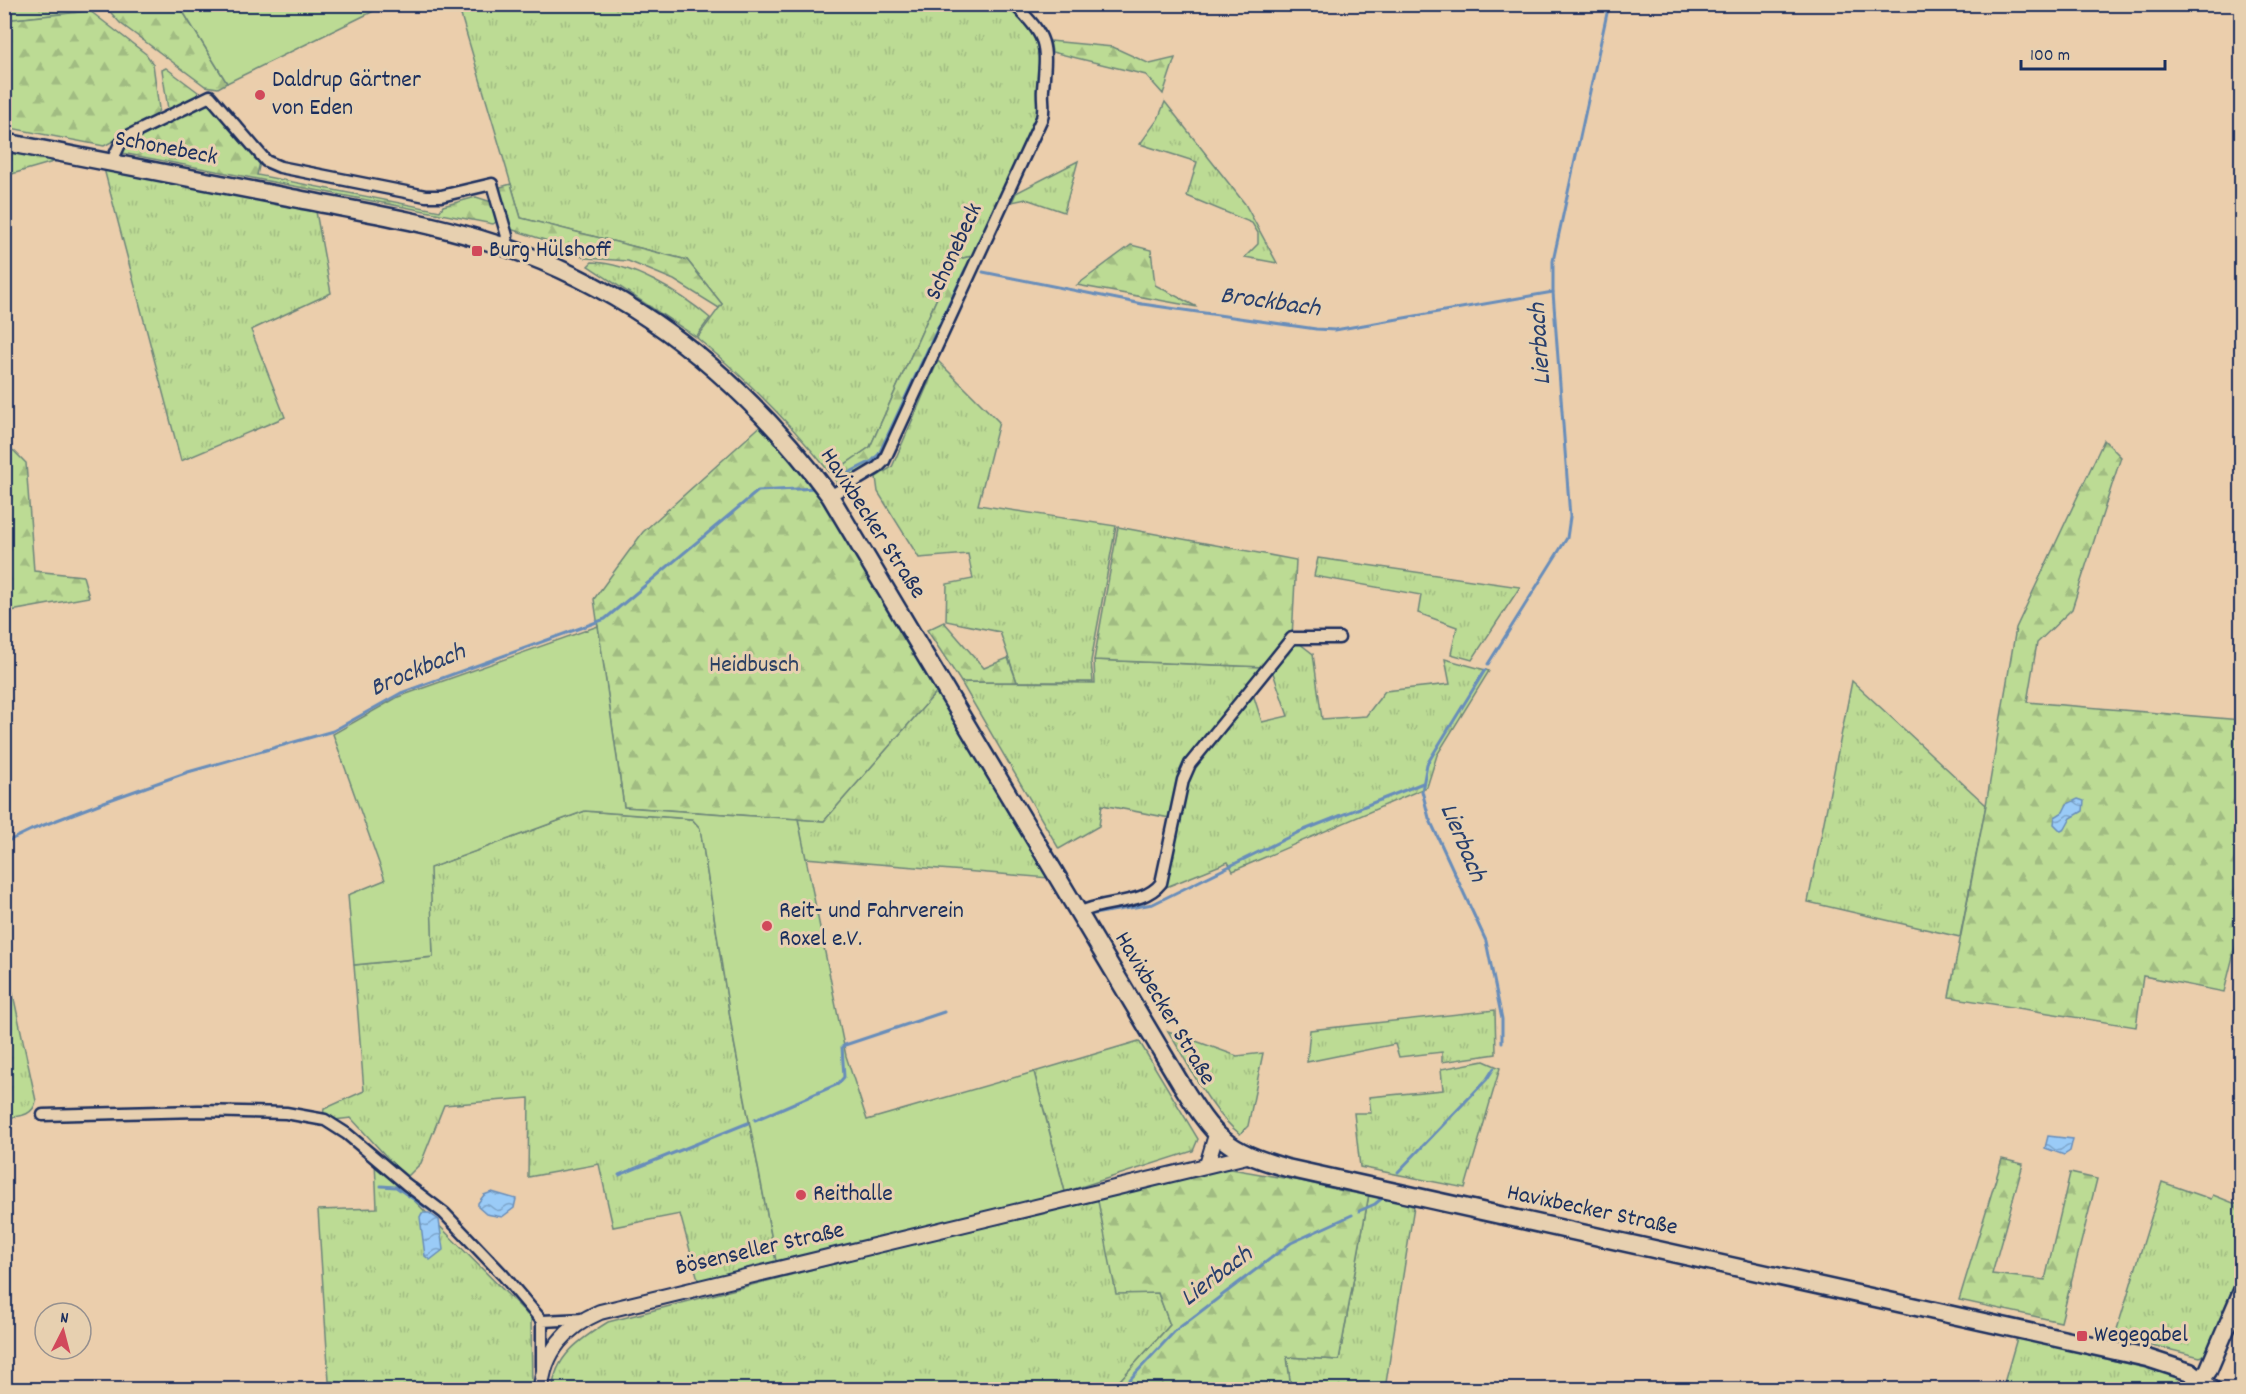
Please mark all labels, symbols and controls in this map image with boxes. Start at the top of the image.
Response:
scale bar [2021,33,2165,71]
text: 100 m [2030,44,2070,69]
place label: Daldrup Gärtner von Eden [272,64,421,126]
marker: Daldrup Gärtner von Eden [253,88,267,102]
street label: Schonebeck [112,122,220,176]
street label: Schonebeck [918,198,992,306]
place label: Burg Hülshoff [489,234,612,268]
marker: Burg Hülshoff [470,244,484,258]
water label: Brockbach [1218,278,1323,328]
water label: Lierbach [1520,301,1562,386]
street label: Havixbecker Straße [810,442,934,606]
water label: Brockbach [365,634,472,708]
park label: Heidbusch [709,649,799,683]
water label: Lierbach [1429,798,1496,889]
place label: Reit- und Fahrverein Roxel e.V. [779,895,964,957]
marker: Reit- und Fahrverein Roxel e.V. [760,919,774,933]
street label: Havixbecker Straße [1105,926,1223,1092]
street label: Havixbecker Straße [1503,1176,1681,1246]
place label: Reithalle [813,1178,893,1212]
marker: Reithalle [794,1188,808,1202]
street label: Bösenseller Straße [672,1214,848,1286]
water label: Lierbach [1173,1237,1262,1317]
north arrow [33,1301,93,1361]
text: N [59,1307,70,1330]
place label: Wegegabel [2094,1319,2188,1353]
marker: Wegegabel [2075,1329,2089,1343]

